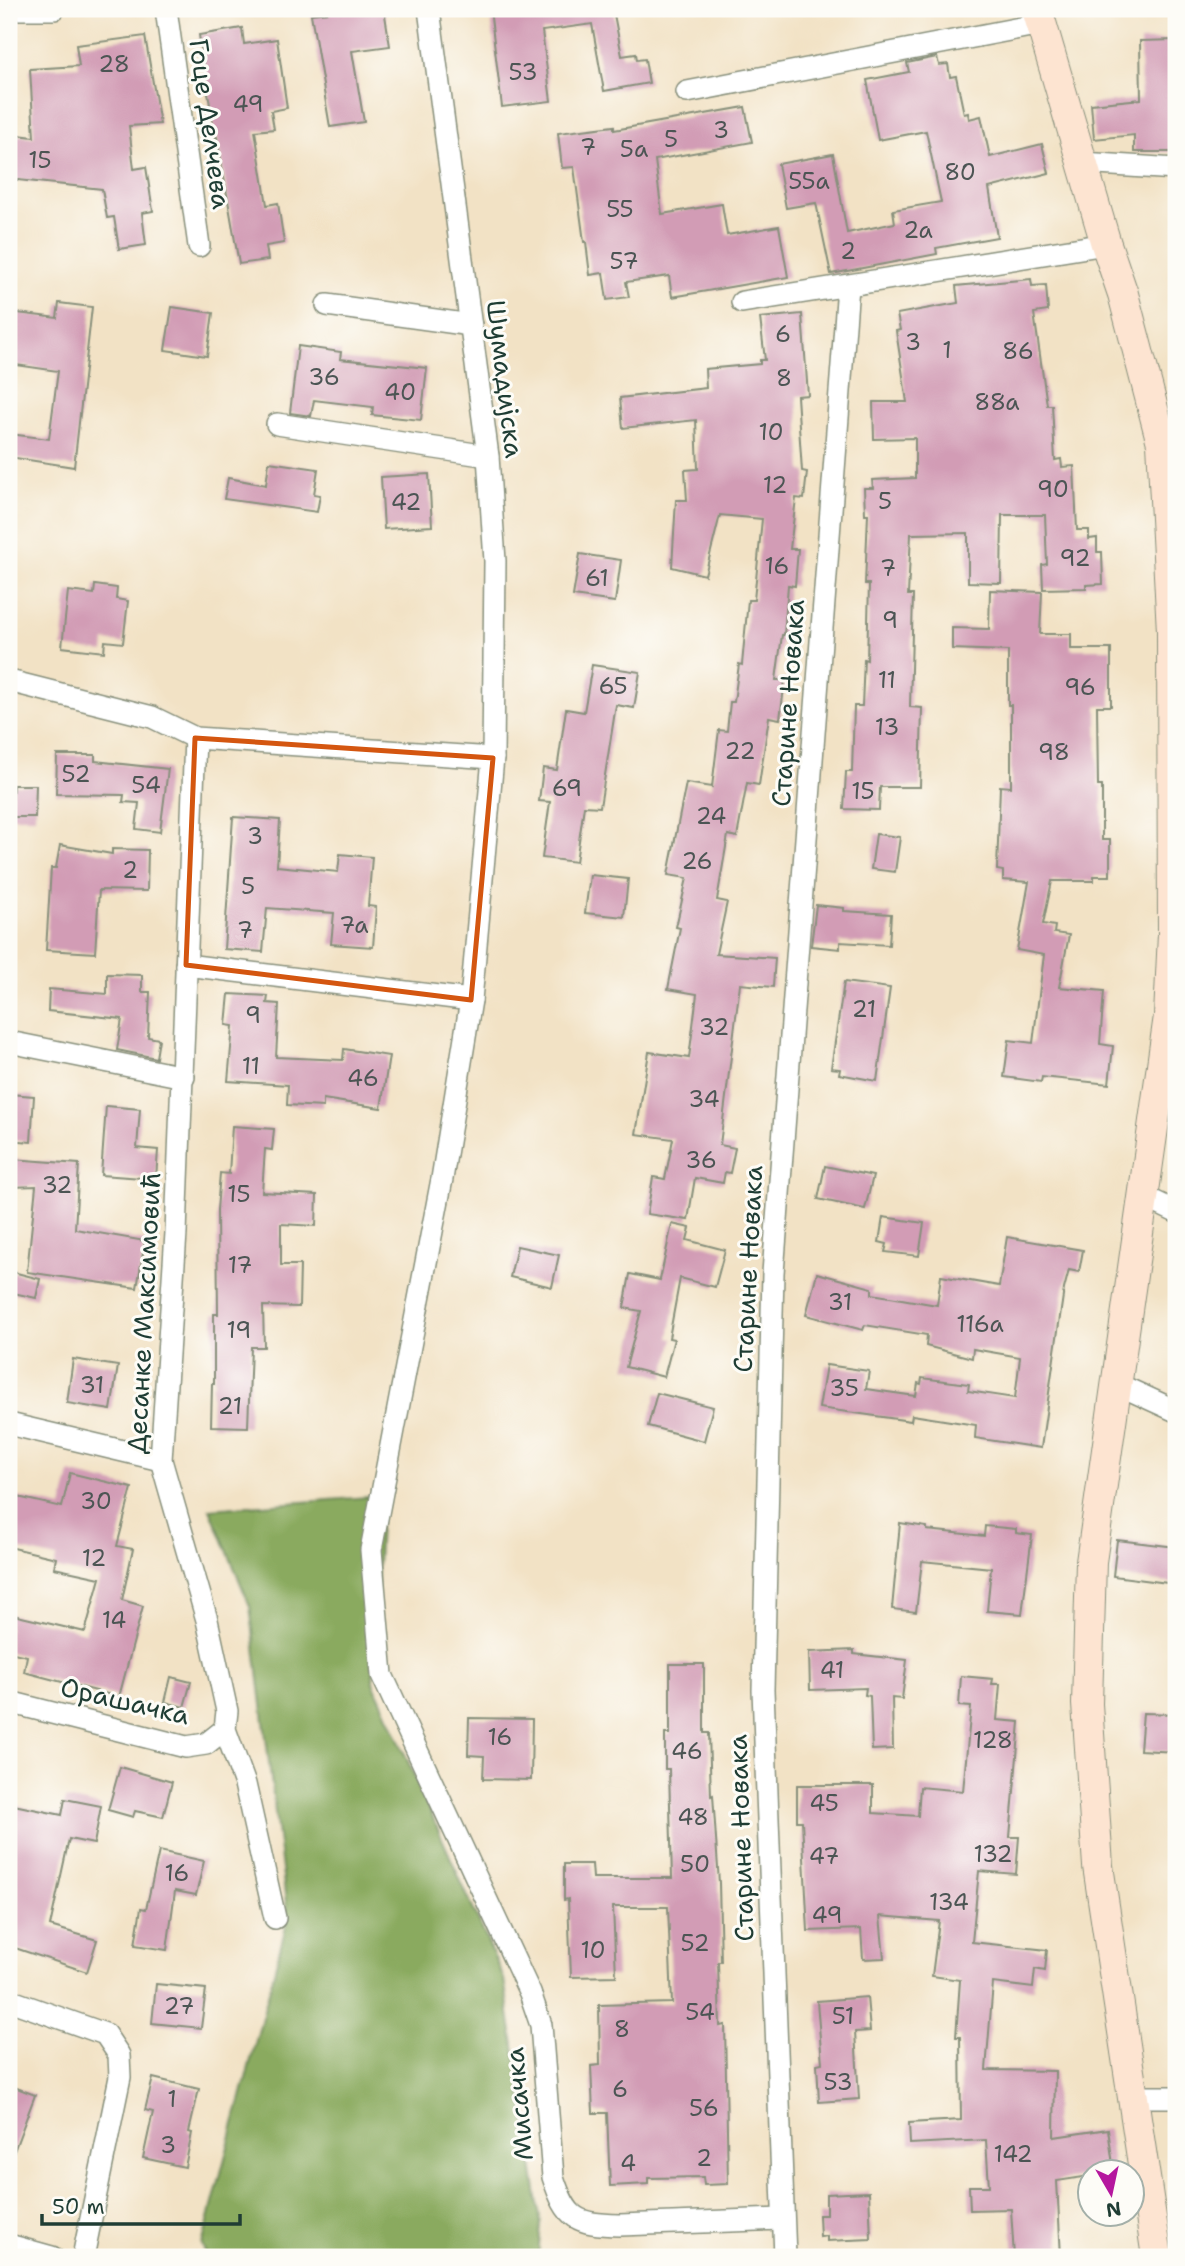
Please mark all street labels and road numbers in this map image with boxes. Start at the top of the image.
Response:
street label: Гоце Делчева [181,37,240,211]
street label: Шумадијска [478,298,533,460]
street label: Старине Новака [763,598,812,808]
street label: Старине Новака [725,1164,770,1373]
street label: Десанке Максимовић [119,1171,168,1455]
street label: Орашачка [57,1669,193,1732]
street label: Старине Новака [719,1734,762,1942]
street label: Мисачка [496,2046,541,2162]

